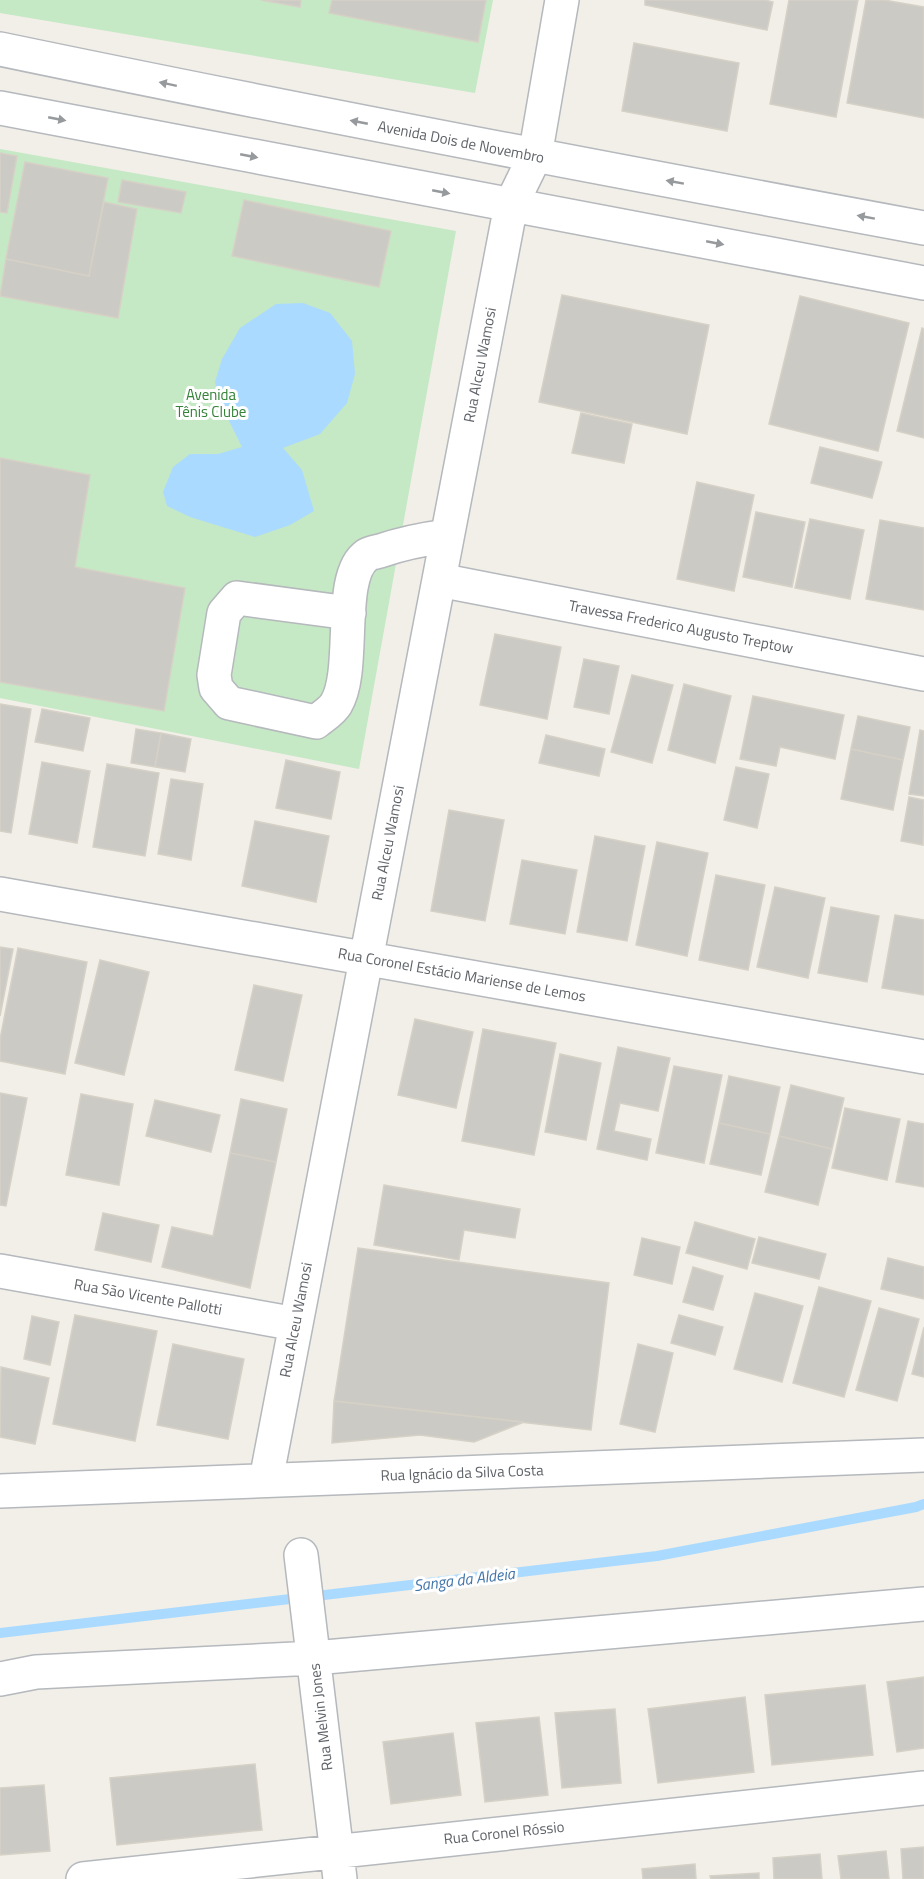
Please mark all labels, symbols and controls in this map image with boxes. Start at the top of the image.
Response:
one-way arrow [158,79,177,88]
street label: Avenida Dois de Novembro [376,114,546,169]
one-way arrow [48,115,67,124]
one-way arrow [350,117,369,126]
one-way arrow [240,151,259,160]
one-way arrow [665,177,684,186]
one-way arrow [431,188,450,197]
one-way arrow [857,212,876,221]
one-way arrow [706,239,725,248]
street label: Rua Alceu Wamosi [457,305,502,425]
park label: Avenida Tênis Clube [176,383,246,423]
street label: Travessa Frederico Augusto Treptow [567,593,795,660]
street label: Rua Alceu Wamosi [365,783,410,903]
street label: Rua Coronel Estácio Mariense de Lemos [336,941,588,1008]
street label: Rua Alceu Wamosi [273,1260,318,1380]
street label: Rua São Vicente Pallotti [72,1272,224,1321]
street label: Rua Ignácio da Silva Costa [380,1458,544,1487]
water label: Sanga da Aldeia [412,1561,517,1597]
street label: Rua Melvin Jones [302,1662,339,1772]
street label: Rua Coronel Róssio [442,1815,566,1850]

